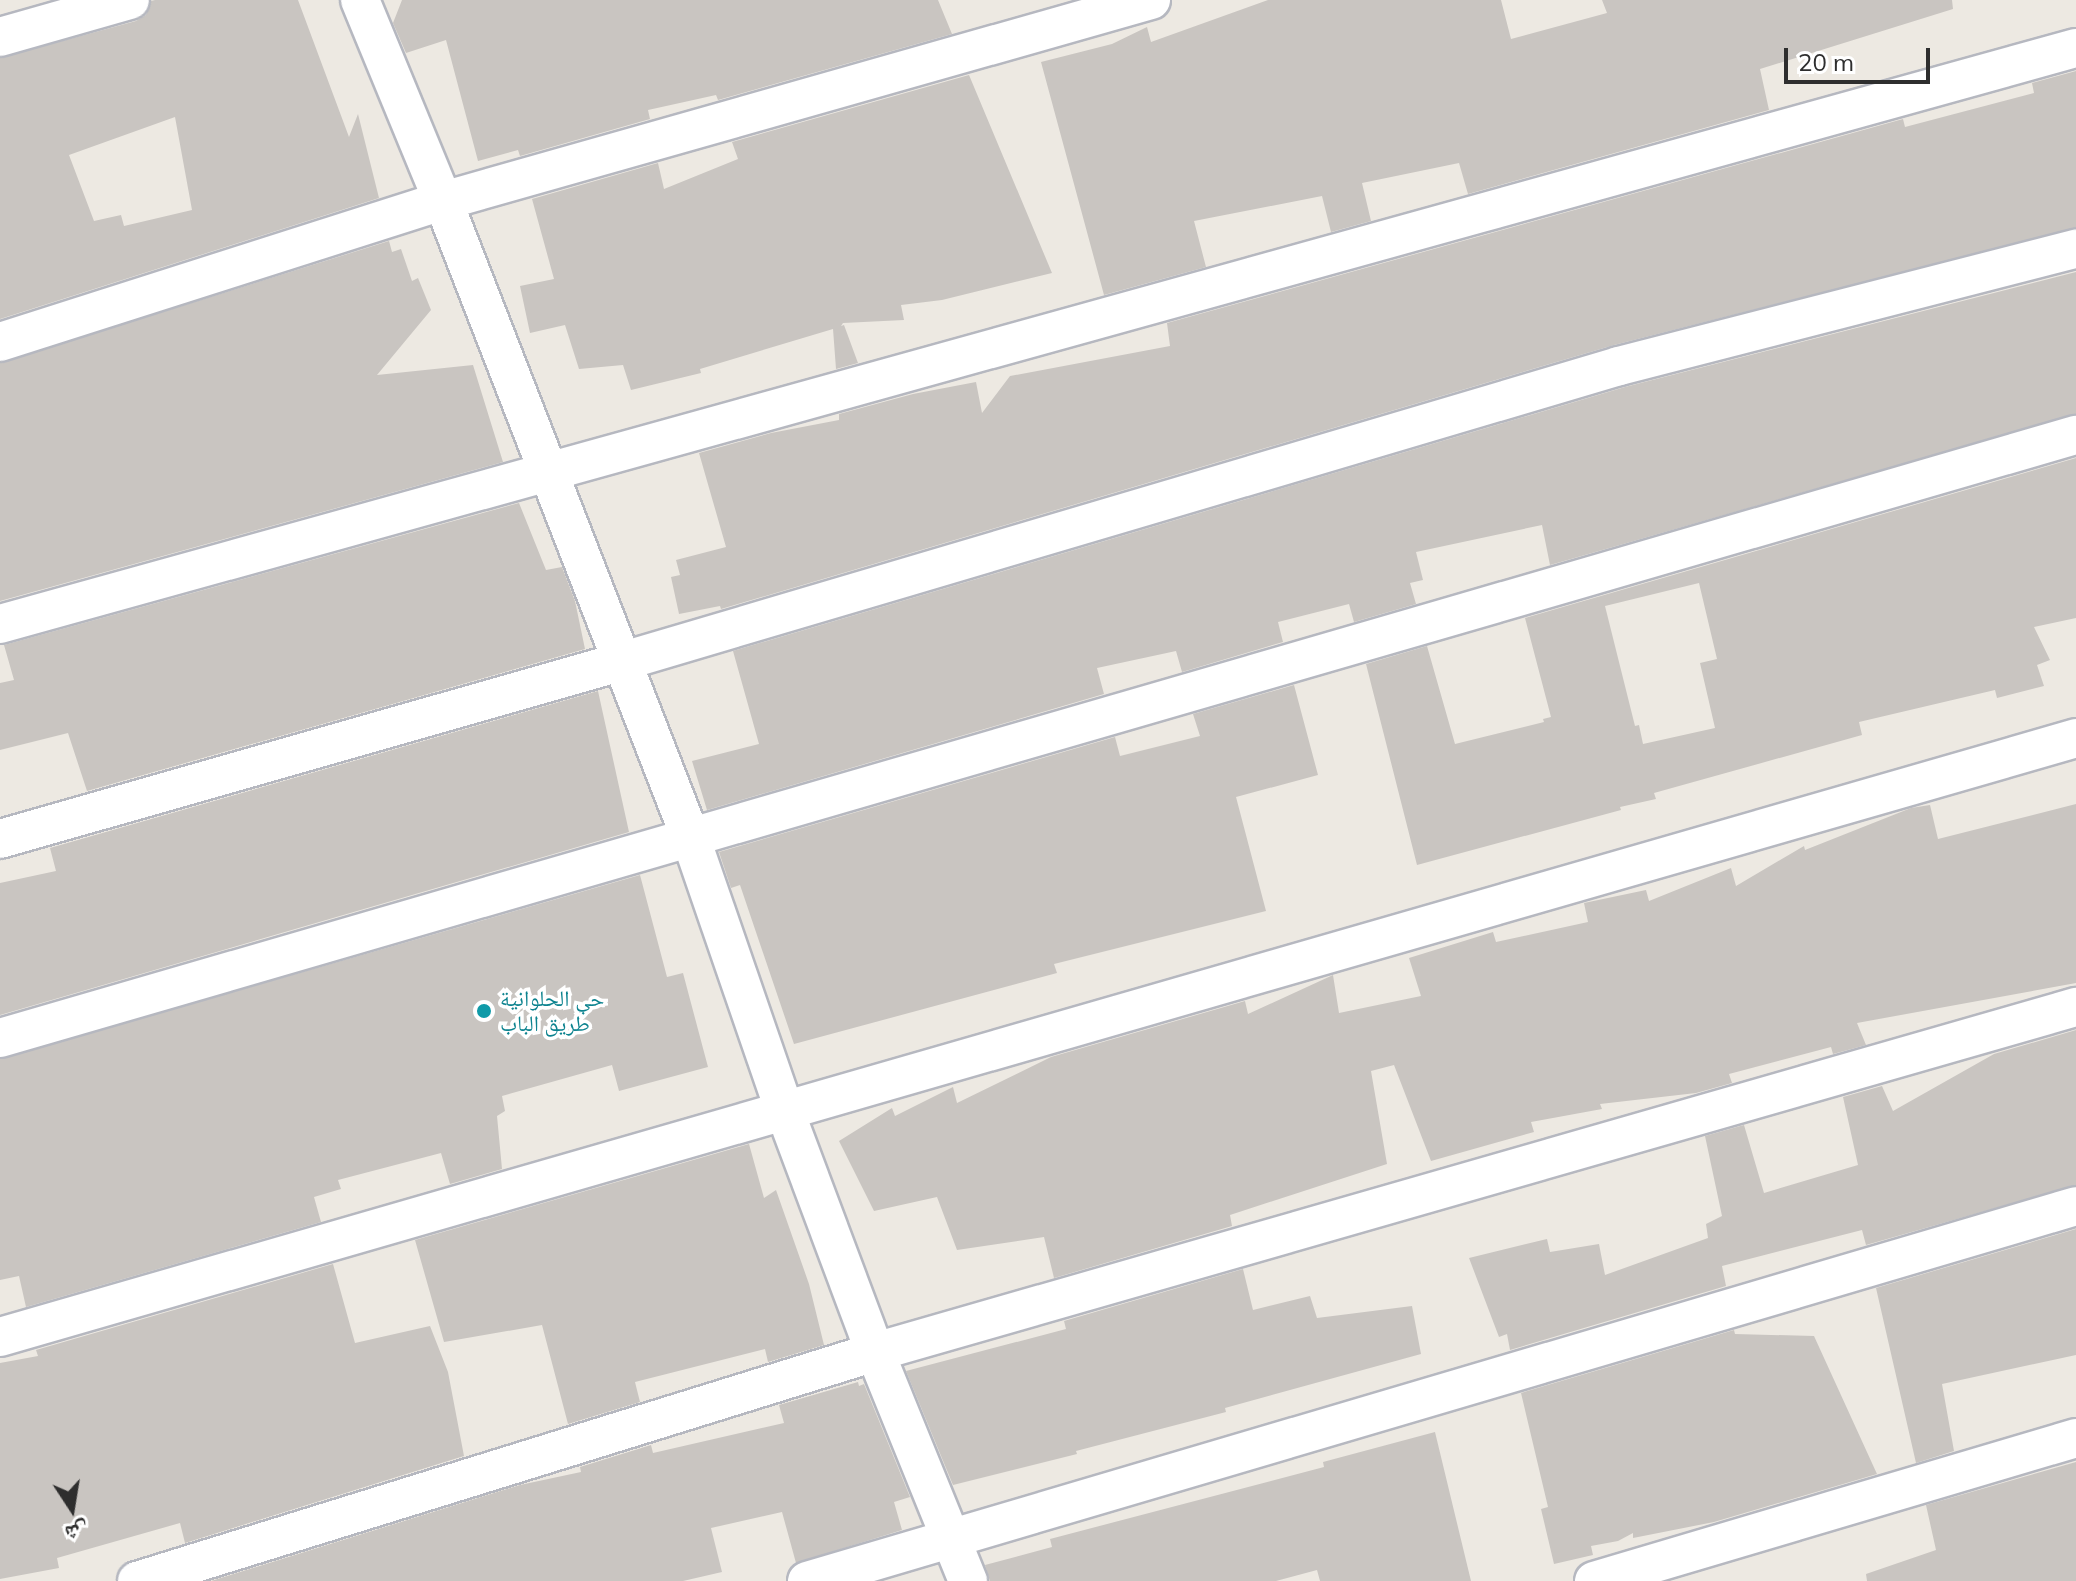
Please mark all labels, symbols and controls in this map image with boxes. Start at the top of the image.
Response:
scale bar [1788,32,1934,82]
text: 20 m [1798,47,1854,77]
place label: حي الحلوانية طريق الباب [500,985,604,1036]
marker: حي الحلوانية طريق الباب [475,1002,493,1020]
north arrow [32,1469,112,1549]
text: ش [63,1516,91,1549]

